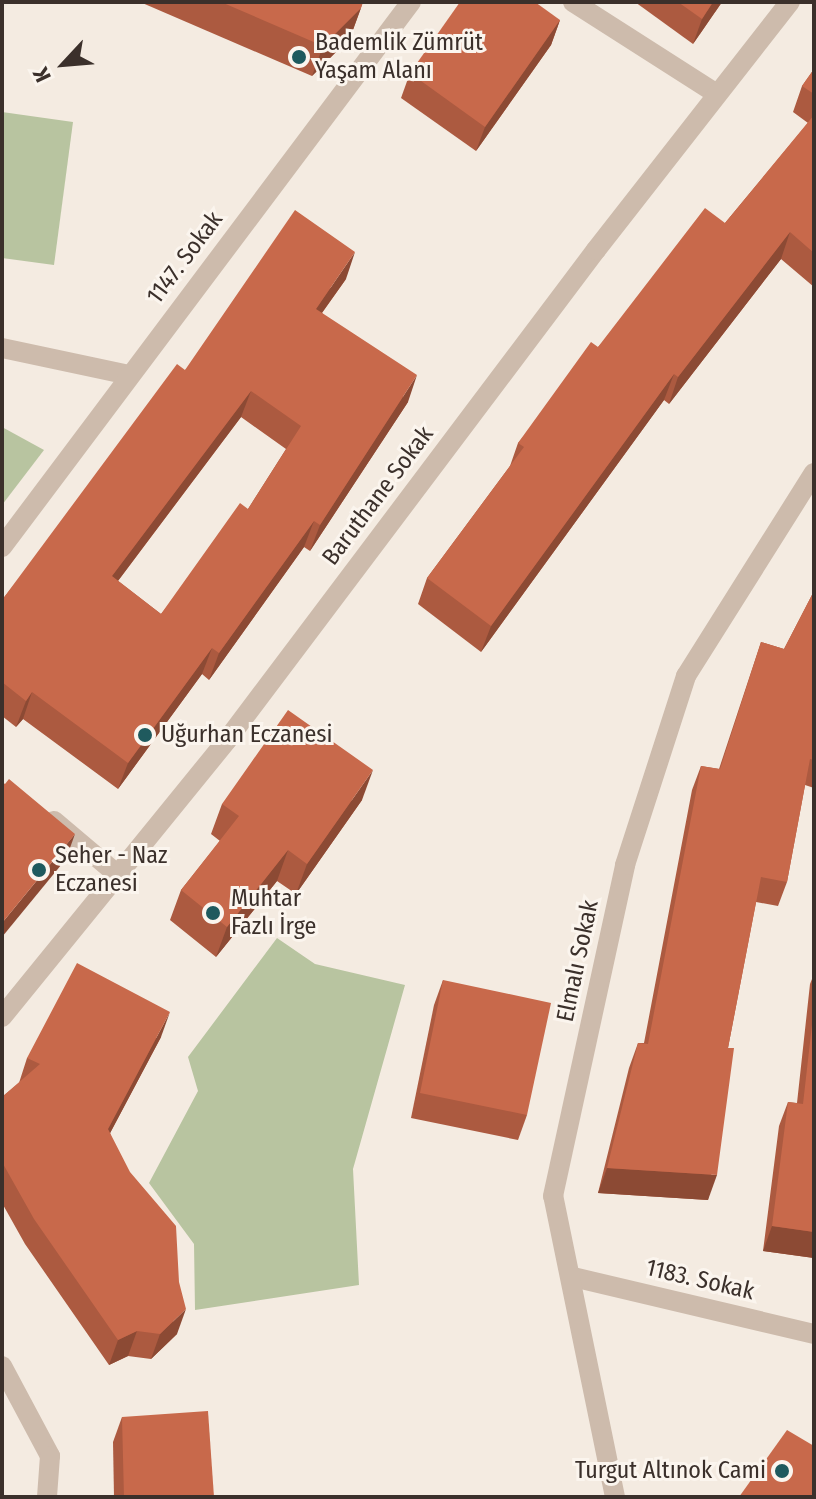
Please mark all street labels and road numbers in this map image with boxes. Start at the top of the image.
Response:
street label: 1147. Sokak [141,206,229,310]
street label: Baruthane Sokak [316,421,440,571]
street label: Elmalı Sokak [551,897,605,1025]
street label: 1183. Sokak [643,1254,757,1306]

